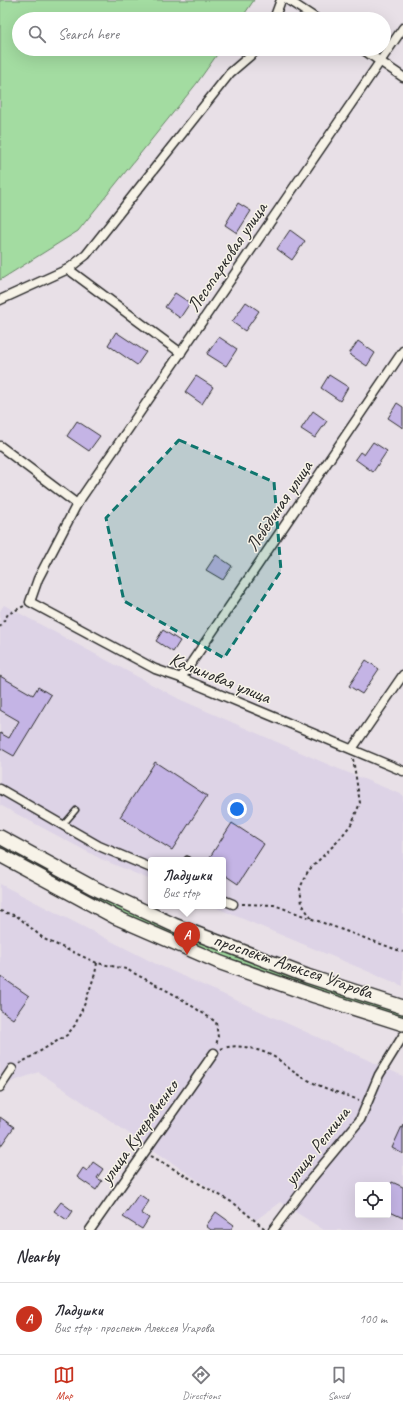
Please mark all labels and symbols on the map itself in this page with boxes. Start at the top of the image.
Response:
street label: Лесопарковая улица [181,196,274,317]
street label: Лебединая улица [240,455,319,556]
street label: Калиновая улица [166,647,275,710]
your location [227,799,247,819]
pin: A [174,922,200,955]
street label: проспект Алексея Угарова [210,928,377,1005]
street label: улица Кучерявченко [94,1073,185,1190]
street label: улица Репкина [278,1100,357,1191]

